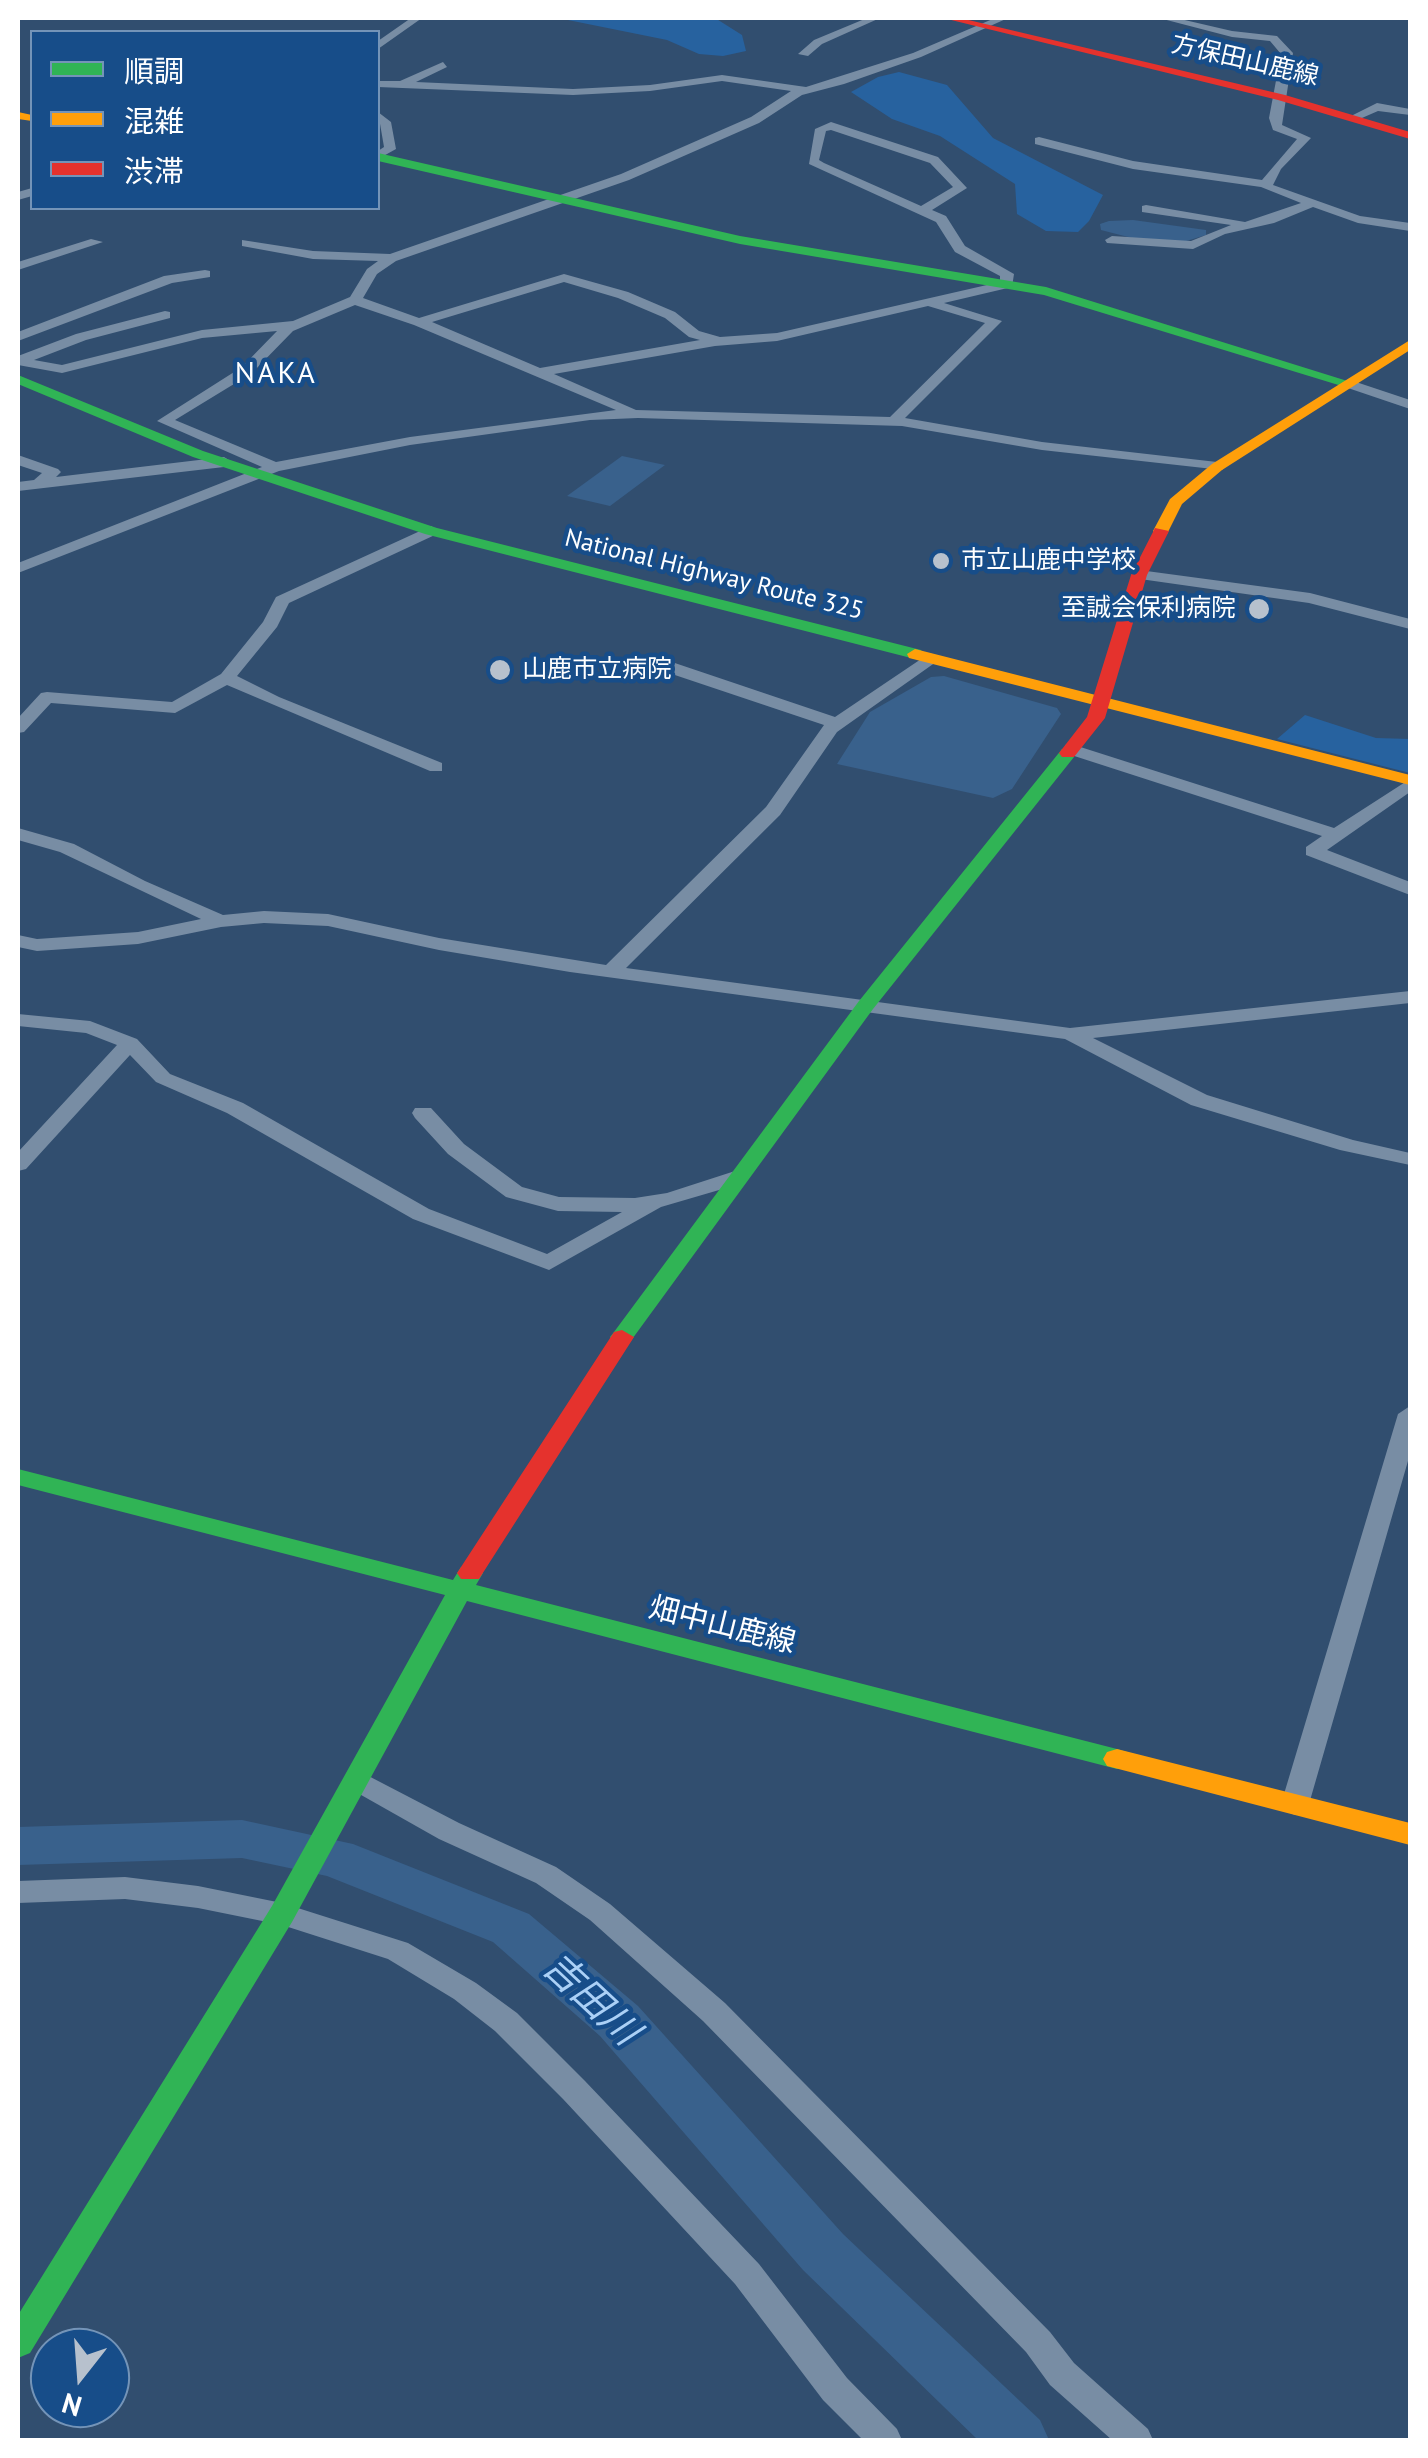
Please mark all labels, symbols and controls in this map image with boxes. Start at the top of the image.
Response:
legend [30,30,380,210]
street label: 方保田山鹿線 [1169,30,1321,92]
text: 順調 [124,51,184,90]
text: 混雑 [124,101,184,140]
text: 渋滞 [124,151,184,190]
district label: NAKA [235,356,317,392]
street label: National Highway Route 325 [562,523,866,627]
place label: 市立山鹿中学校 [961,546,1136,576]
marker: 市立山鹿中学校 [930,550,952,572]
place label: 至誠会保利病院 [1061,594,1236,624]
marker: 至誠会保利病院 [1246,596,1272,622]
place label: 山鹿市立病院 [522,655,672,685]
marker: 山鹿市立病院 [487,657,513,683]
street label: 畑中山鹿線 [645,1590,799,1662]
water label: 吉田川 [533,1944,647,2056]
north arrow [30,2328,130,2428]
text: N [57,2385,86,2426]

